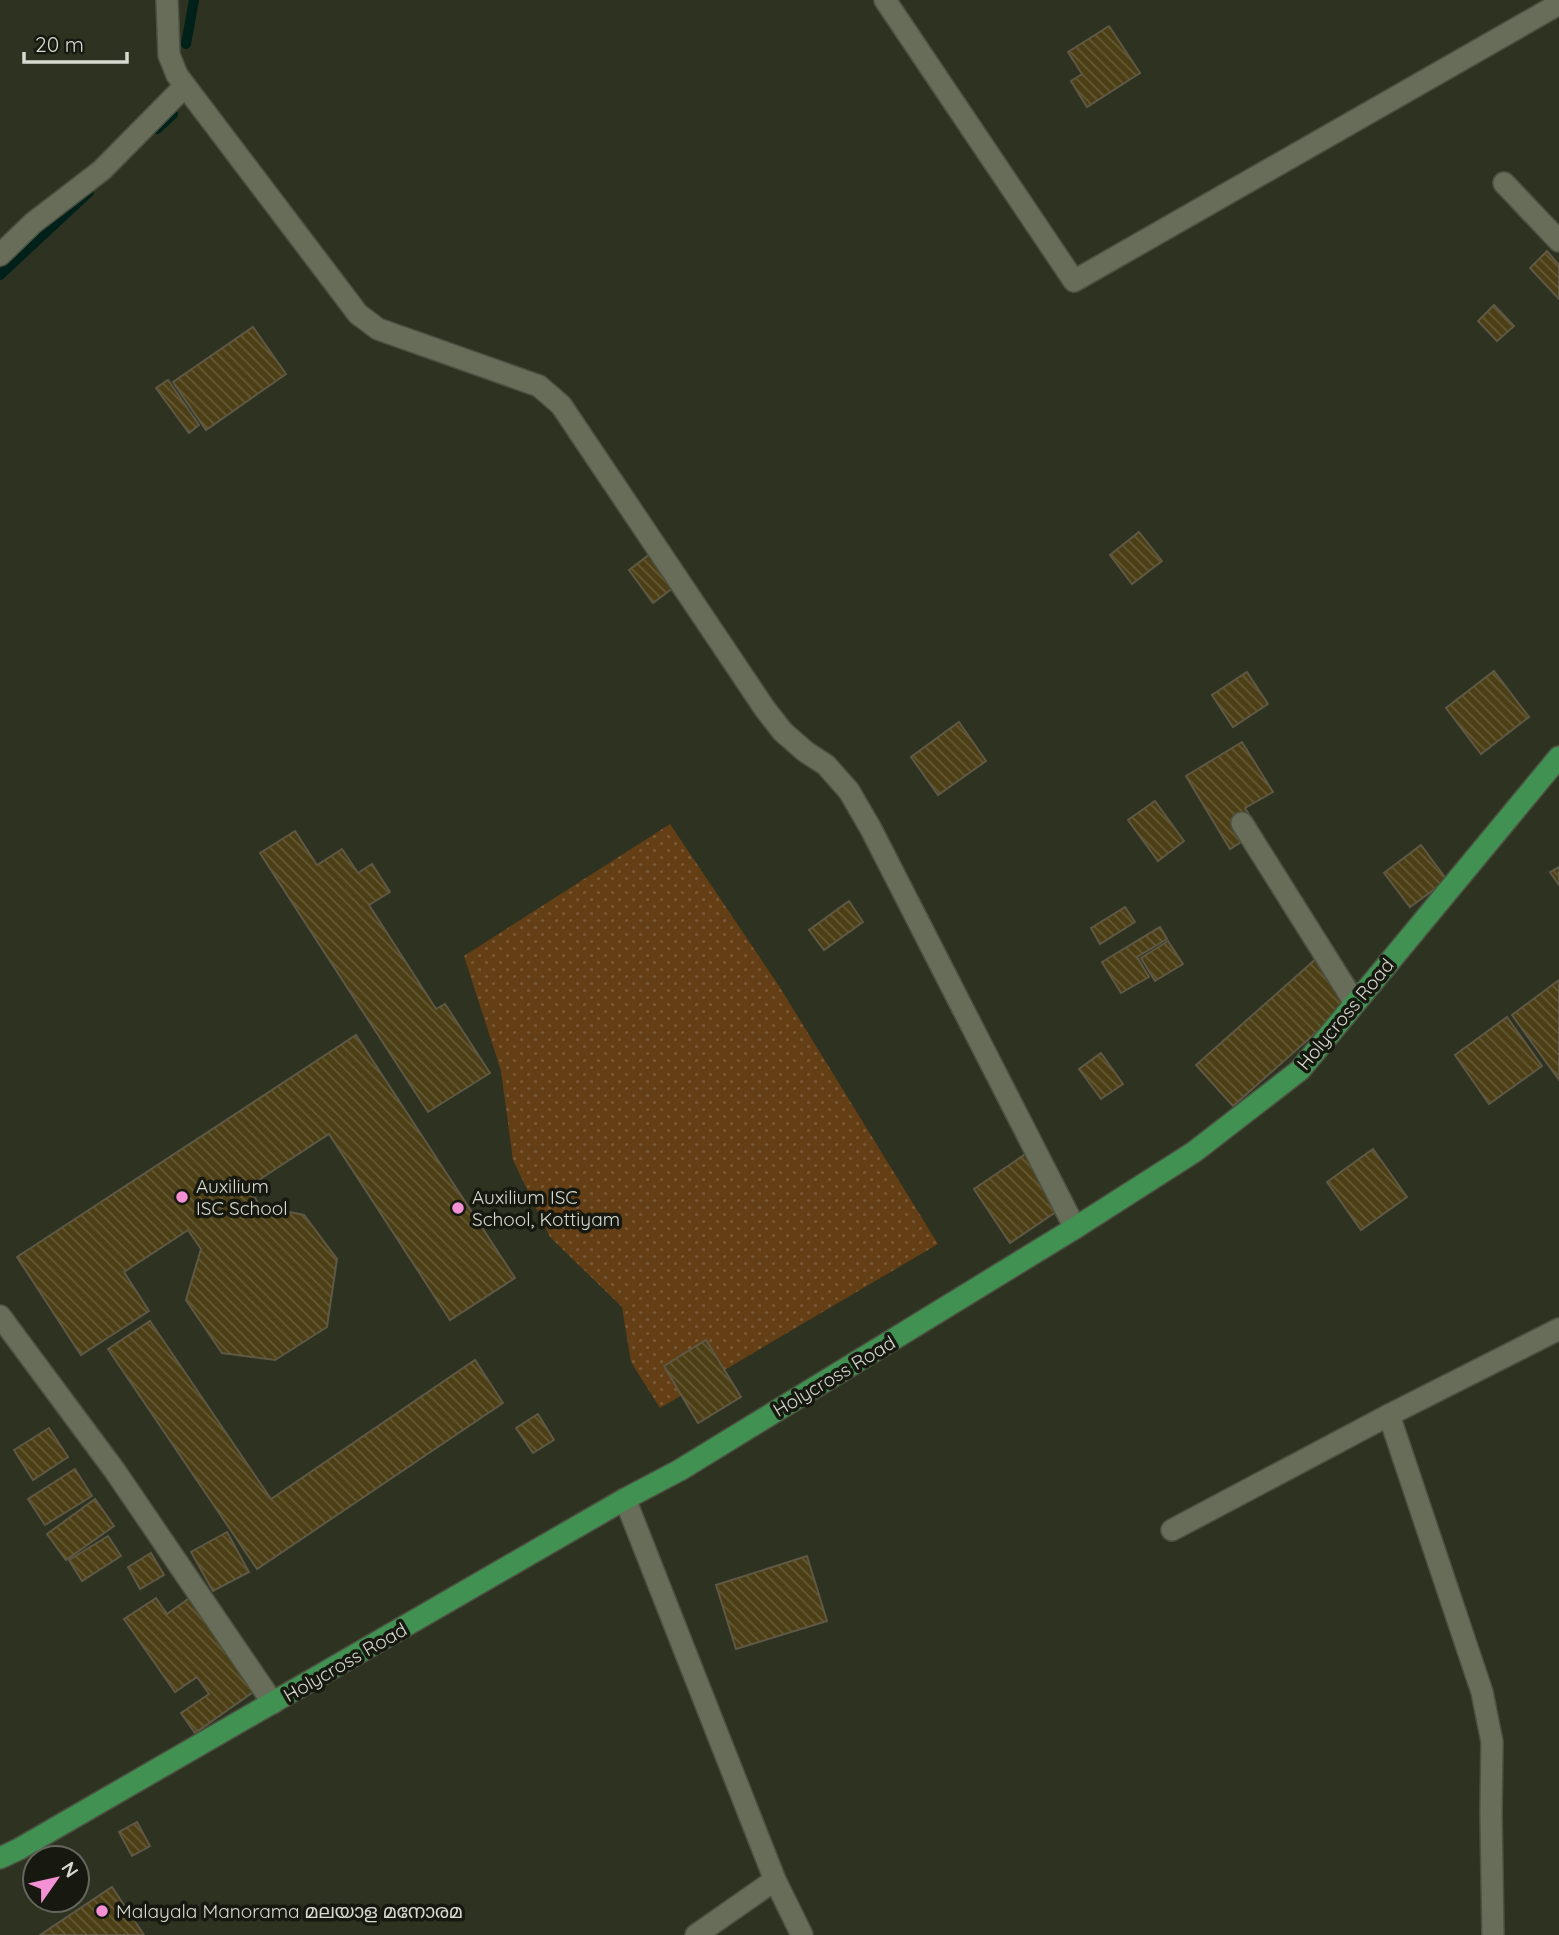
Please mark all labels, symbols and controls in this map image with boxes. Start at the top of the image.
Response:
scale bar [24,21,128,65]
text: 20 m [35,31,84,57]
street label: Holycross Road [1291,953,1399,1075]
place label: Auxilium ISC School [196,1174,288,1220]
place label: Auxilium ISC School, Kottiyam [472,1185,620,1231]
marker: Auxilium ISC School [174,1189,190,1205]
marker: Auxilium ISC School, Kottiyam [450,1200,466,1216]
street label: Holycross Road [769,1330,899,1422]
street label: Holycross Road [279,1617,411,1707]
north arrow [21,1844,91,1914]
text: N [56,1857,84,1882]
place label: Malayala Manorama മലയാള മനോരമ [116,1899,463,1923]
marker: Malayala Manorama മലയാള മനോരമ [94,1903,110,1919]

